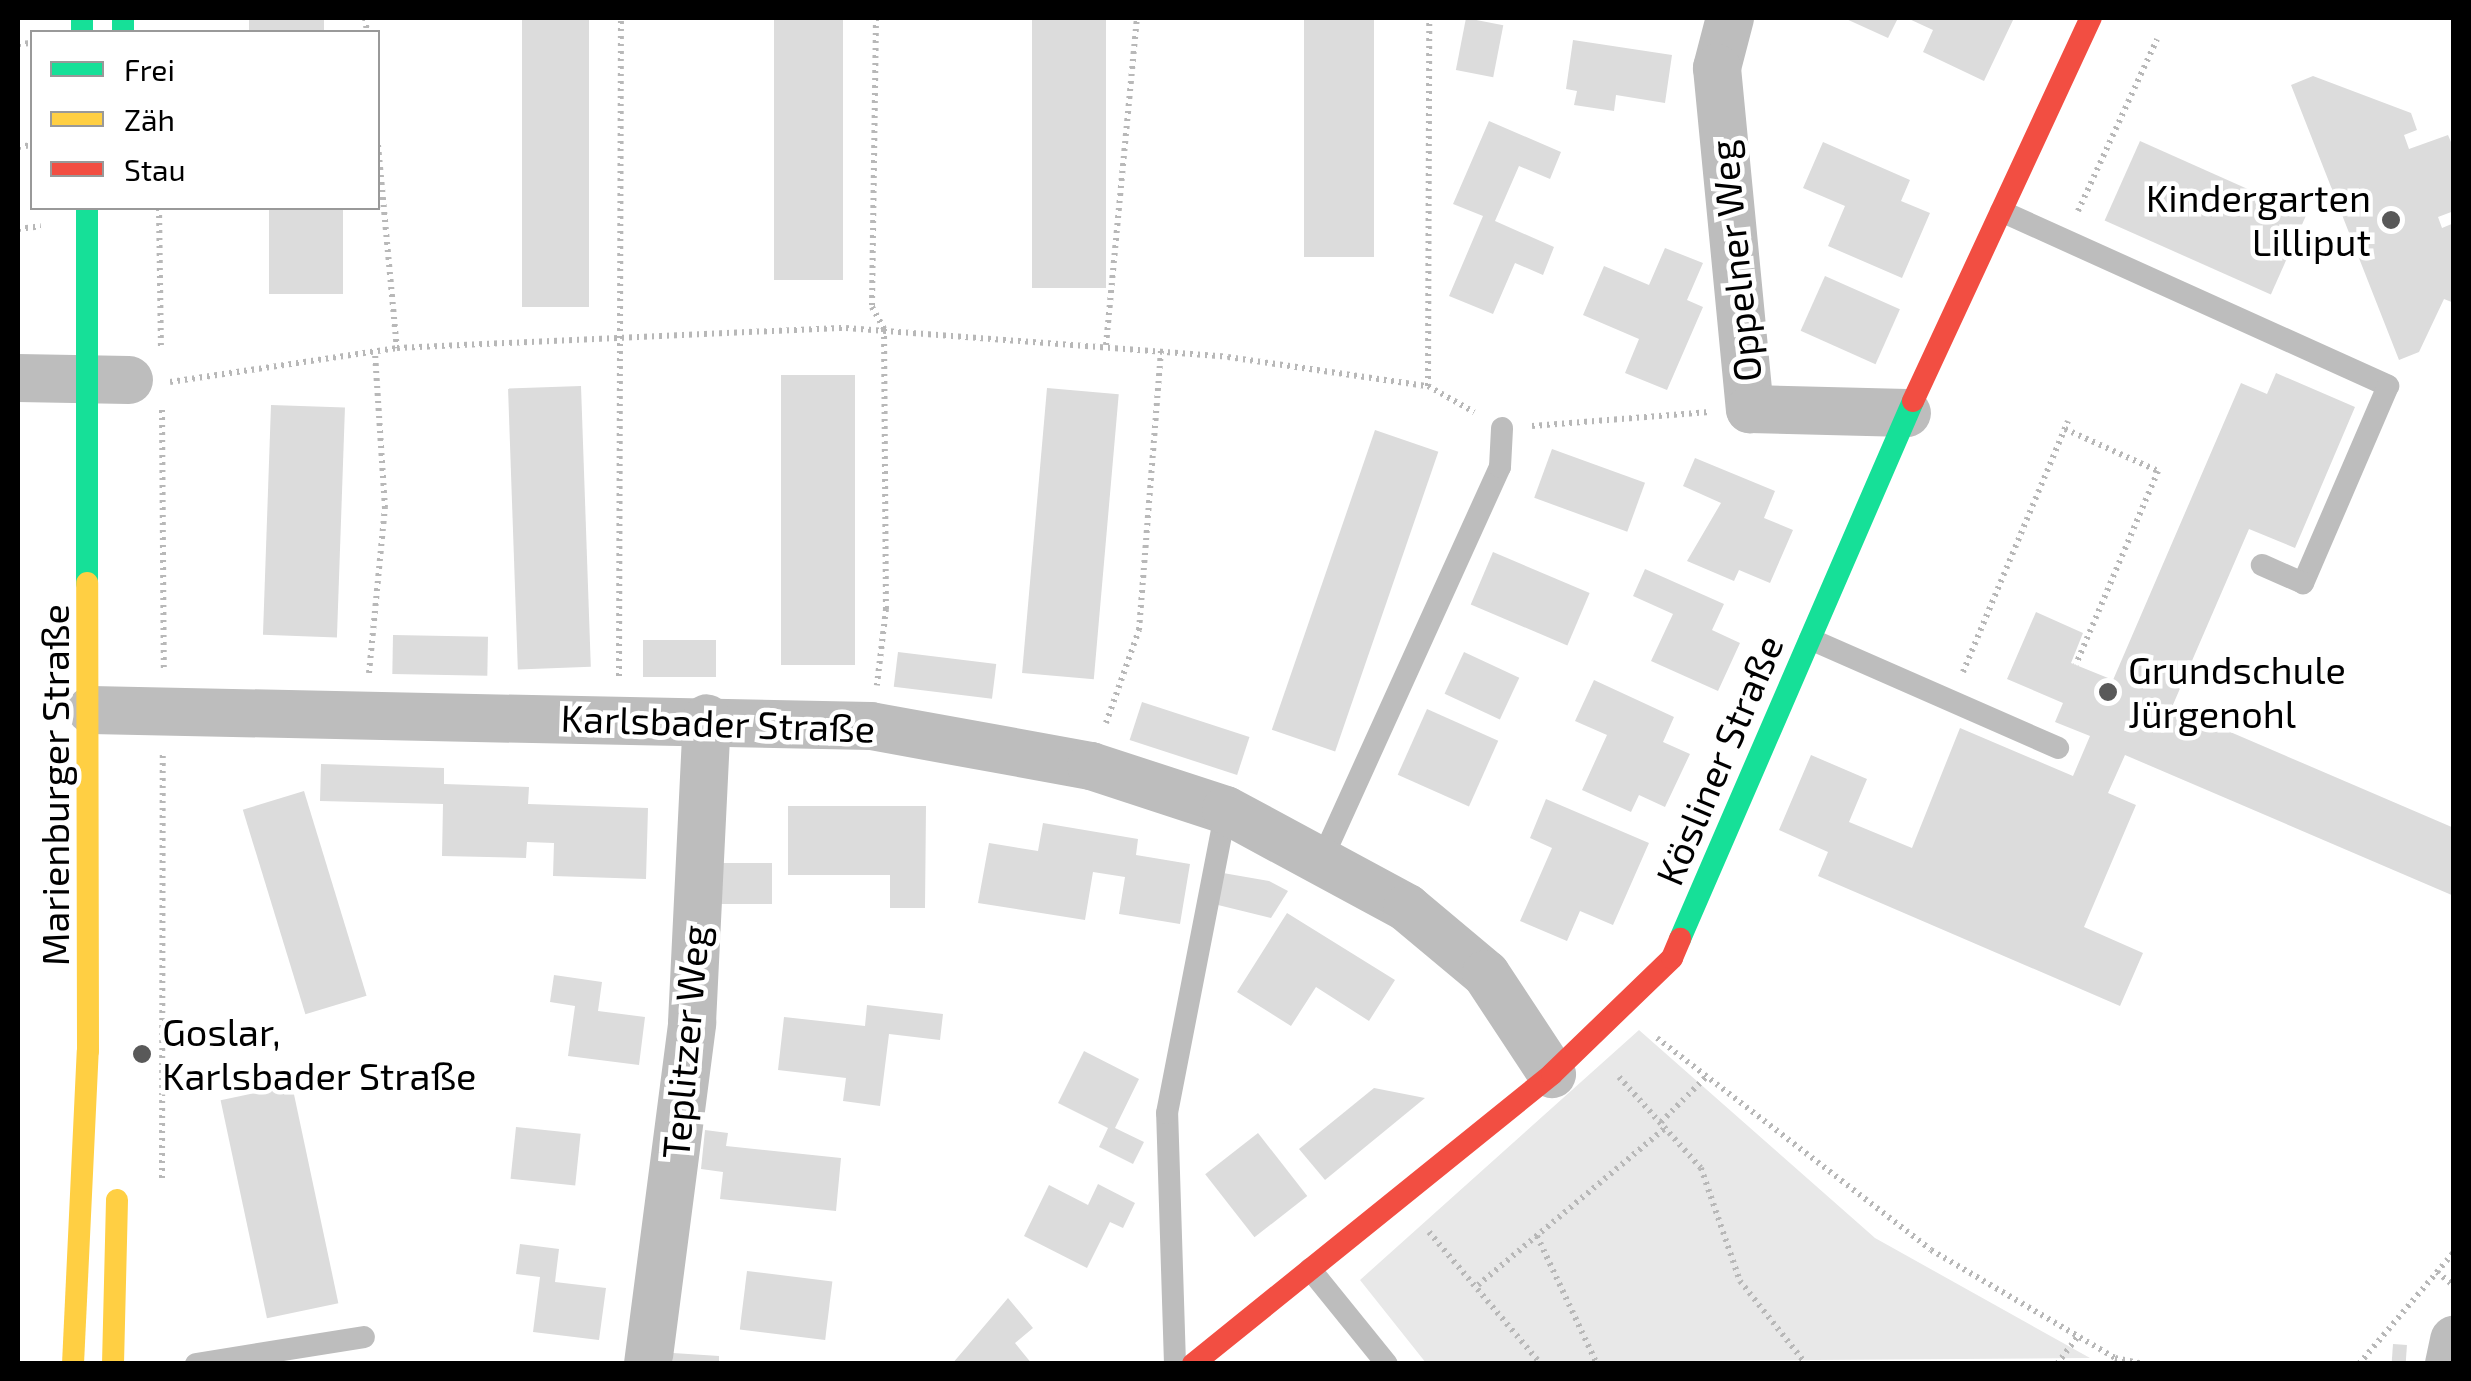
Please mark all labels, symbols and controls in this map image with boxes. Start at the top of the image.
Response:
legend [30,30,380,210]
text: Frei [124,51,175,87]
text: Zäh [124,101,175,137]
street label: Oppelner Weg [1700,137,1770,385]
text: Stau [124,151,186,187]
place label: Kindergarten Lilliput [2146,175,2371,264]
marker: Kindergarten Lilliput [2380,209,2402,231]
street label: Marienburger Straße [32,604,78,966]
street label: Kösliner Straße [1646,628,1792,892]
place label: Grundschule Jürgenohl [2128,647,2346,736]
marker: Grundschule Jürgenohl [2097,681,2119,703]
street label: Karlsbader Straße [560,695,876,751]
street label: Teplitzer Weg [652,923,718,1161]
place label: Goslar, Karlsbader Straße [162,1009,477,1098]
marker: Goslar, Karlsbader Straße [131,1043,153,1065]

